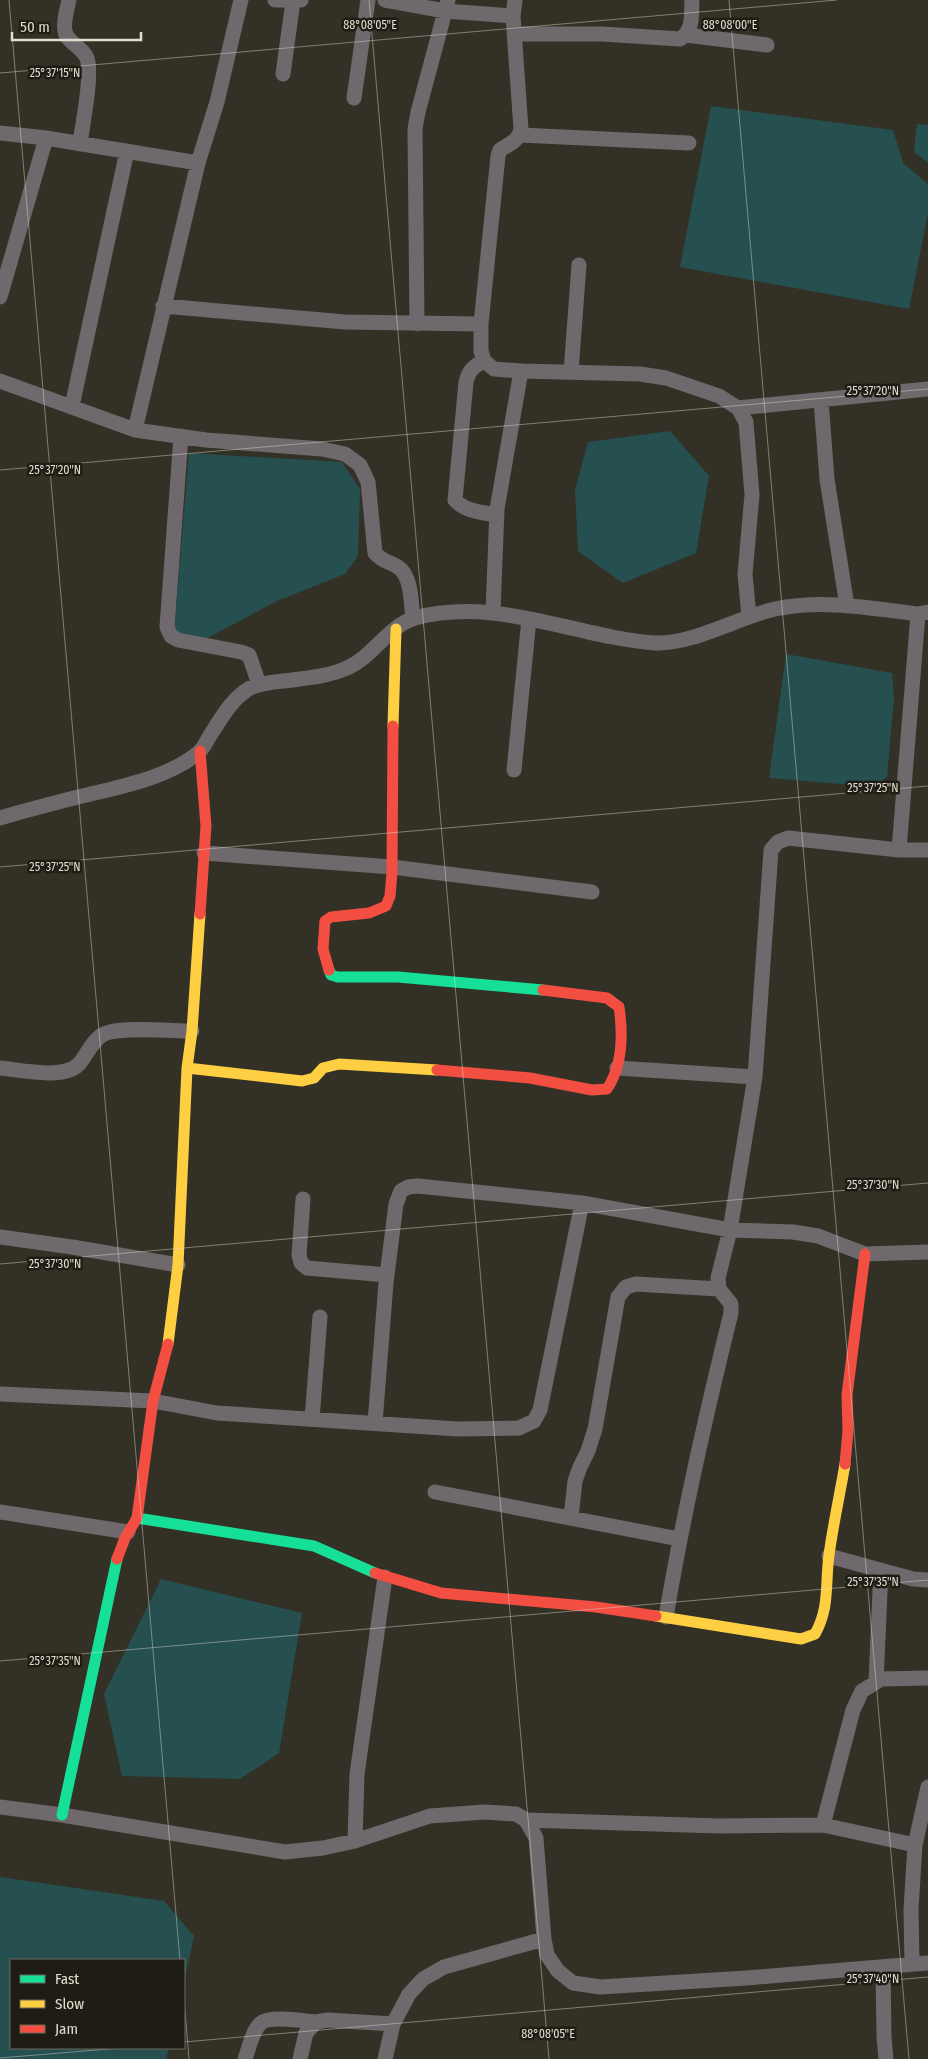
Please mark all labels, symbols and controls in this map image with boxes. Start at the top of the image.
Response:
scale bar [12,10,141,42]
text: 50 m [20,18,50,36]
text: 88°08'05"E [343,18,397,32]
text: 88°08'00"E [703,18,758,32]
text: 25°37'15"N [30,66,80,80]
text: 25°37'20"N [847,384,899,398]
text: 25°37'20"N [29,463,81,477]
text: 25°37'25"N [847,781,899,795]
text: 25°37'25"N [29,860,81,874]
text: 25°37'30"N [847,1178,899,1192]
text: 25°37'30"N [29,1257,81,1271]
text: 25°37'35"N [847,1575,899,1589]
text: 25°37'35"N [29,1654,81,1668]
legend [10,1959,185,2049]
text: Fast [55,1970,79,1988]
text: 25°37'40"N [847,1972,899,1986]
text: Slow [55,1995,84,2013]
text: Jam [55,2020,78,2038]
text: 88°08'05"E [521,2027,575,2041]

